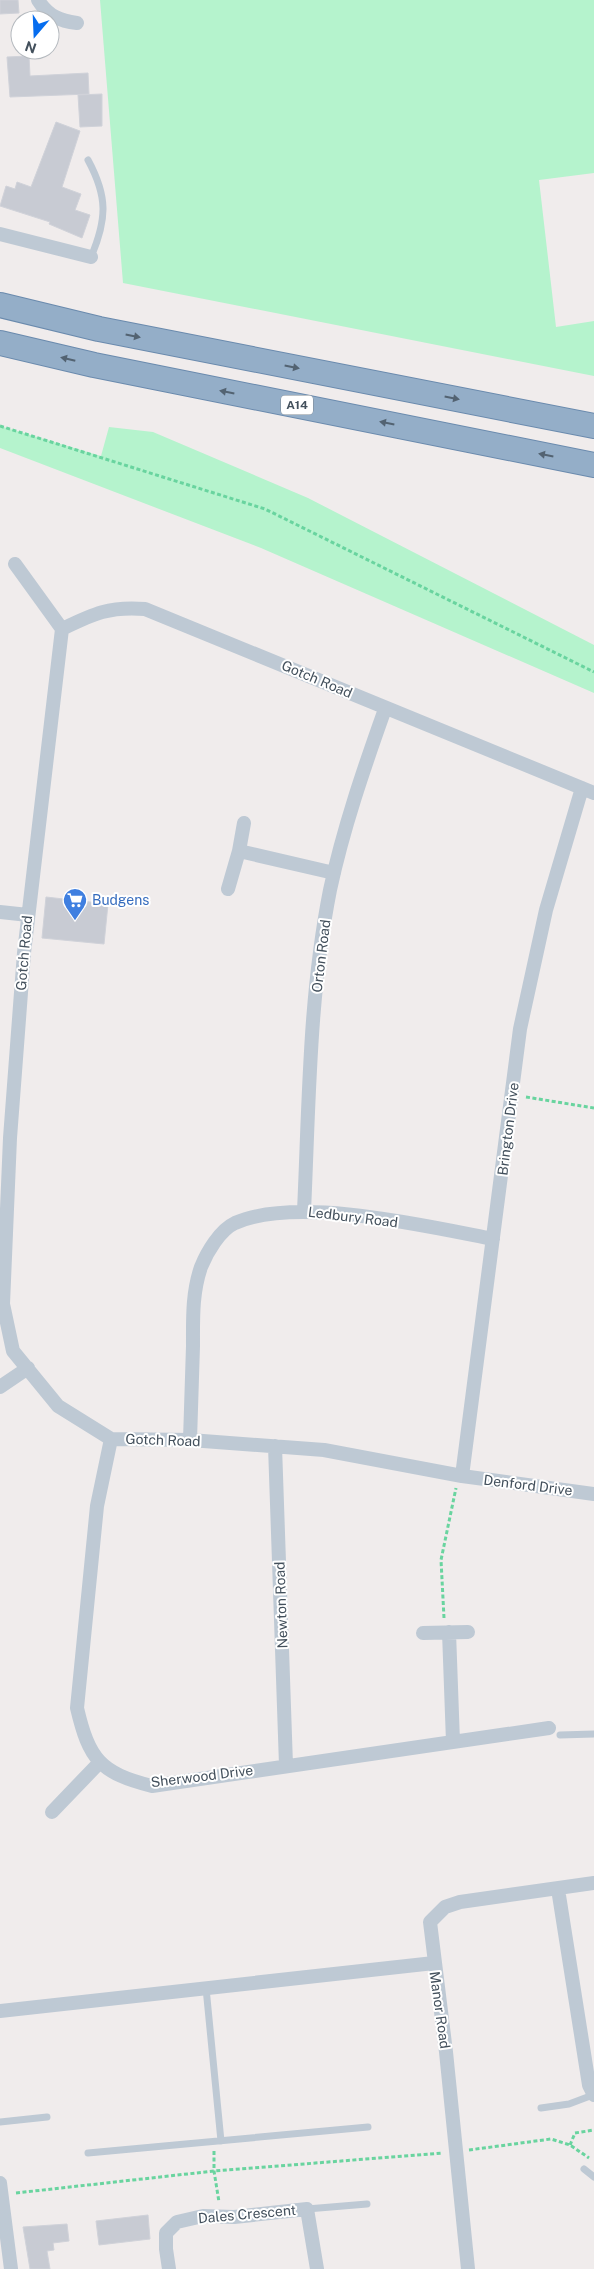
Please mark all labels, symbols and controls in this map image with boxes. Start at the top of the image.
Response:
north arrow [10,10,60,60]
text: N [23,38,39,57]
one-way arrow [125,332,140,340]
one-way arrow [61,355,76,363]
one-way arrow [285,363,300,371]
one-way arrow [219,387,235,395]
one-way arrow [444,394,459,402]
road number: A14 [281,396,313,414]
one-way arrow [378,419,394,427]
one-way arrow [539,451,554,459]
street label: Gotch Road [279,657,355,701]
supermarket icon: Budgens [62,887,88,921]
place label: Budgens [92,892,149,908]
street label: Gotch Road [13,915,35,991]
street label: Orton Road [309,919,333,993]
street label: Brington Drive [494,1082,522,1176]
street label: Ledbury Road [307,1204,399,1230]
street label: Gotch Road [125,1431,201,1449]
street label: Denford Drive [483,1472,573,1498]
street label: Newton Road [271,1561,291,1649]
street label: Sherwood Drive [150,1762,254,1790]
street label: Manor Road [427,1970,453,2050]
street label: Dales Crescent [197,2202,297,2226]

